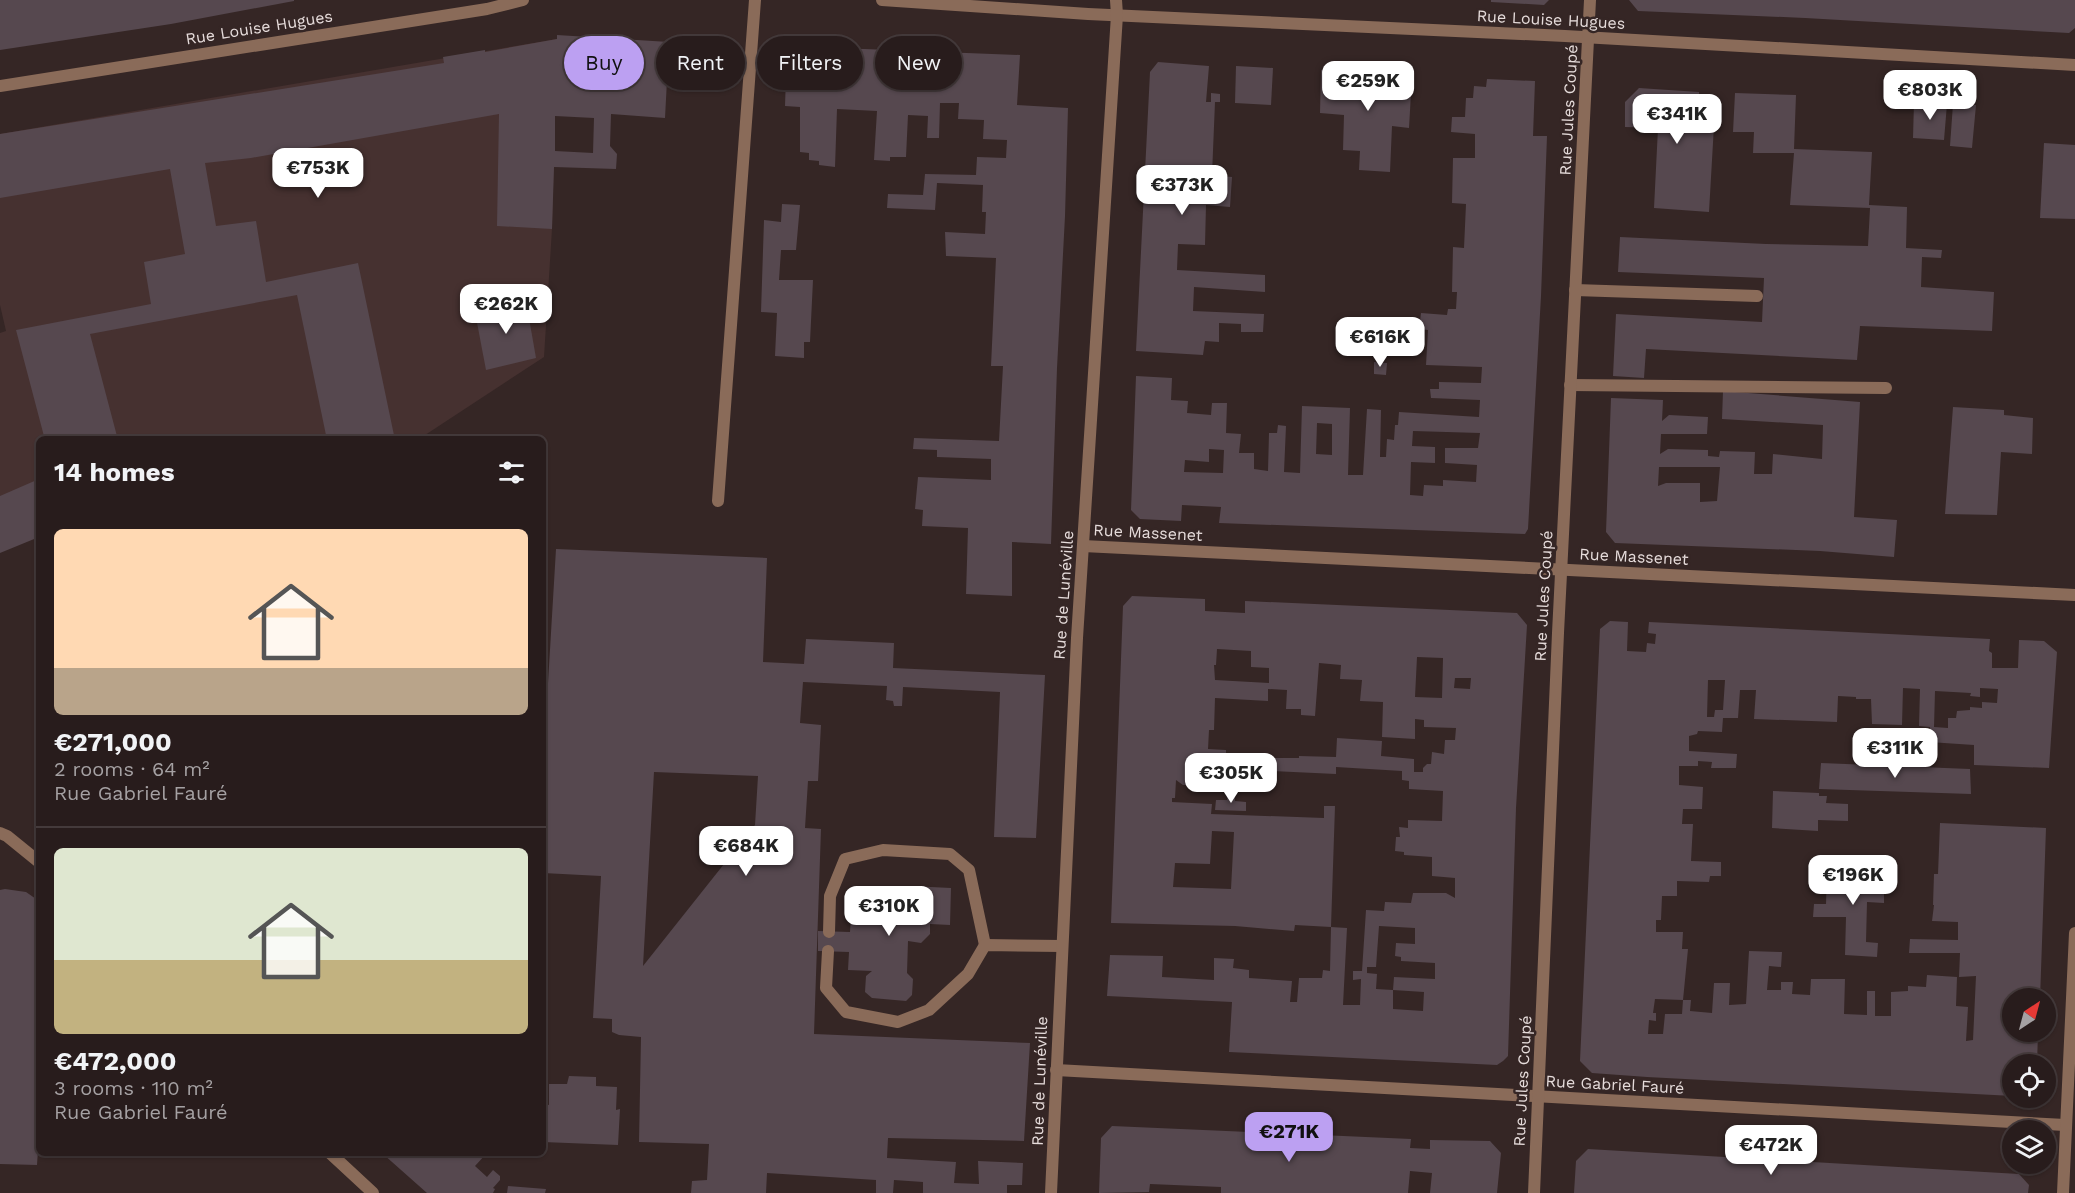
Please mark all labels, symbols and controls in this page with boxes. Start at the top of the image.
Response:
street label: Rue Louise Hugues [184,6,334,49]
street label: Rue Louise Hugues [1476,6,1626,33]
chip: Buy [564,36,644,90]
chip: Rent [656,36,745,90]
chip: Filters [757,36,863,90]
chip: New [875,36,962,90]
street label: Rue Jules Coupé [1556,44,1581,176]
pin: €259K [1326,61,1410,112]
text: €259K [1336,68,1400,92]
pin: €803K [1888,70,1972,121]
text: €803K [1897,77,1963,101]
pin: €341K [1635,94,1719,145]
text: €341K [1647,101,1707,125]
pin: €753K [276,148,360,199]
text: €753K [286,155,350,179]
pin: €373K [1140,165,1224,216]
text: €373K [1150,172,1214,196]
pin: €262K [464,284,548,335]
text: €262K [474,291,538,315]
pin: €616K [1338,317,1422,368]
text: €616K [1350,324,1410,348]
icon: filters [495,456,528,489]
text: 14 homes [54,457,175,487]
street label: Rue Massenet [1093,520,1203,545]
street label: Rue de Lunéville [1050,530,1077,660]
street label: Rue Jules Coupé [1531,530,1556,662]
street label: Rue Massenet [1579,544,1689,569]
icon: home [237,568,345,676]
text: €271,000 [54,727,172,757]
pin: €311K [1853,728,1937,779]
text: €311K [1867,735,1924,759]
pin: €305K [1189,753,1273,804]
text: 2 rooms · 64 m² [54,757,210,781]
text: €305K [1199,760,1263,784]
text: Rue Gabriel Fauré [54,781,228,805]
pin: €684K [704,826,788,877]
text: €684K [713,833,779,857]
pin: €196K [1811,855,1895,906]
text: €196K [1822,862,1884,886]
pin: €310K [847,886,931,937]
icon: home [237,887,345,995]
text: €310K [858,893,920,917]
north arrow [2002,988,2056,1042]
map controls [2002,988,2056,1174]
street label: Rue Jules Coupé [1510,1015,1535,1147]
street label: Rue de Lunéville [1028,1016,1051,1146]
text: €472,000 [54,1046,177,1076]
button: locate [2002,1054,2056,1108]
street label: Rue Gabriel Fauré [1545,1071,1685,1098]
text: 3 rooms · 110 m² [54,1076,213,1100]
text: Rue Gabriel Fauré [54,1100,228,1124]
pin: €271K [1247,1112,1331,1163]
text: €271K [1259,1119,1319,1143]
button: layers [2002,1120,2056,1174]
pin: €472K [1729,1125,1813,1176]
text: €472K [1739,1132,1803,1156]

